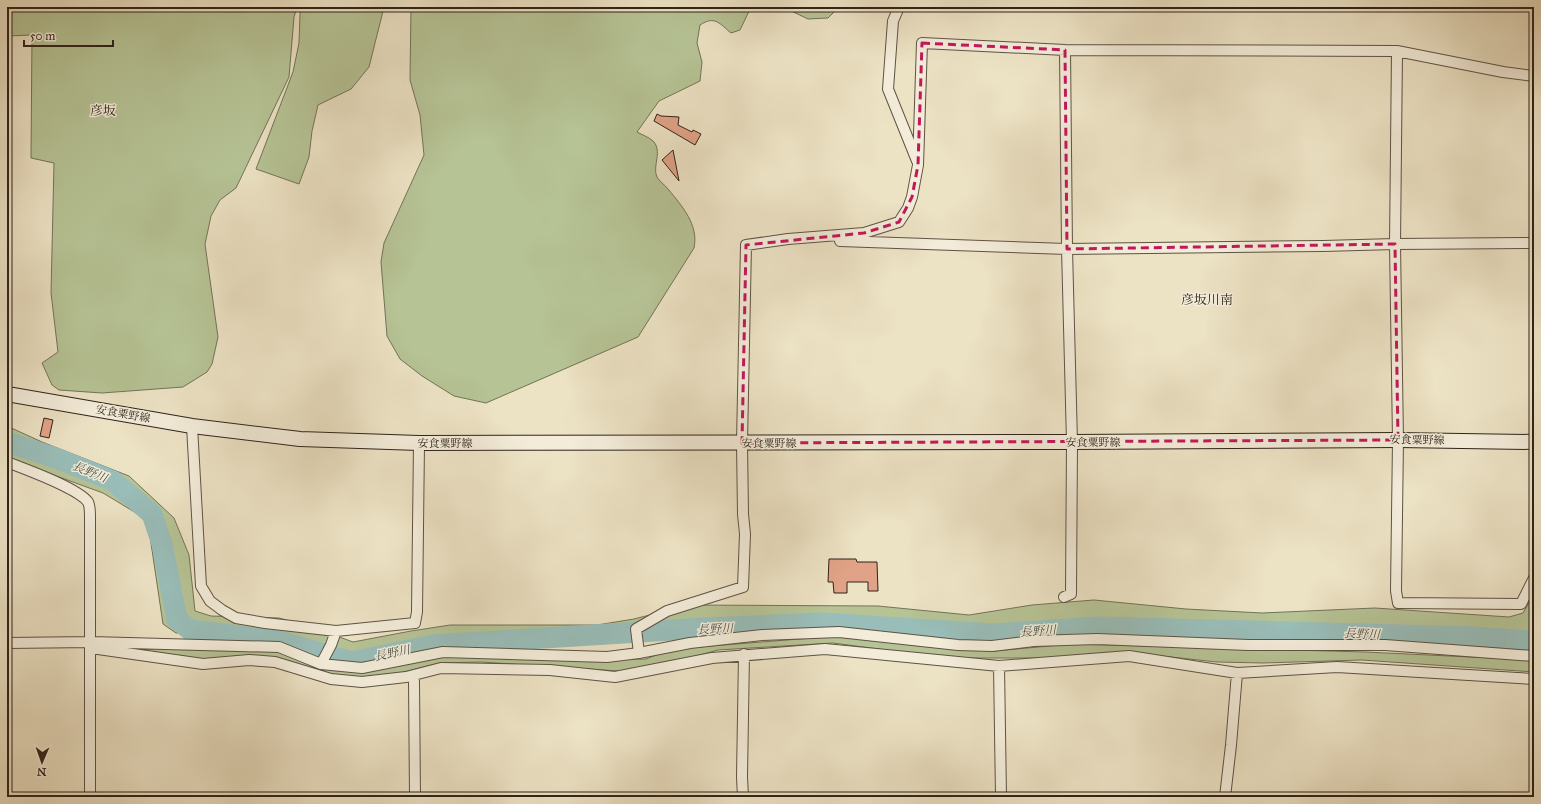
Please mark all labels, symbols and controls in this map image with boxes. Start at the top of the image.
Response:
scale bar [24,22,113,48]
text: 50 m [30,29,55,43]
district label: 彦坂 [90,103,116,119]
district label: 彦坂川南 [1181,292,1233,308]
street label: 安食粟野線 [95,403,151,425]
street label: 安食粟野線 [1389,433,1445,447]
street label: 安食粟野線 [1066,436,1121,449]
street label: 安食粟野線 [418,437,473,450]
street label: 安食粟野線 [742,437,797,450]
water label: 長野川 [71,459,111,486]
water label: 長野川 [697,621,735,637]
water label: 長野川 [1020,623,1058,639]
water label: 長野川 [1344,626,1382,642]
water label: 長野川 [373,642,413,664]
north arrow [22,742,62,782]
text: N [36,765,47,778]

